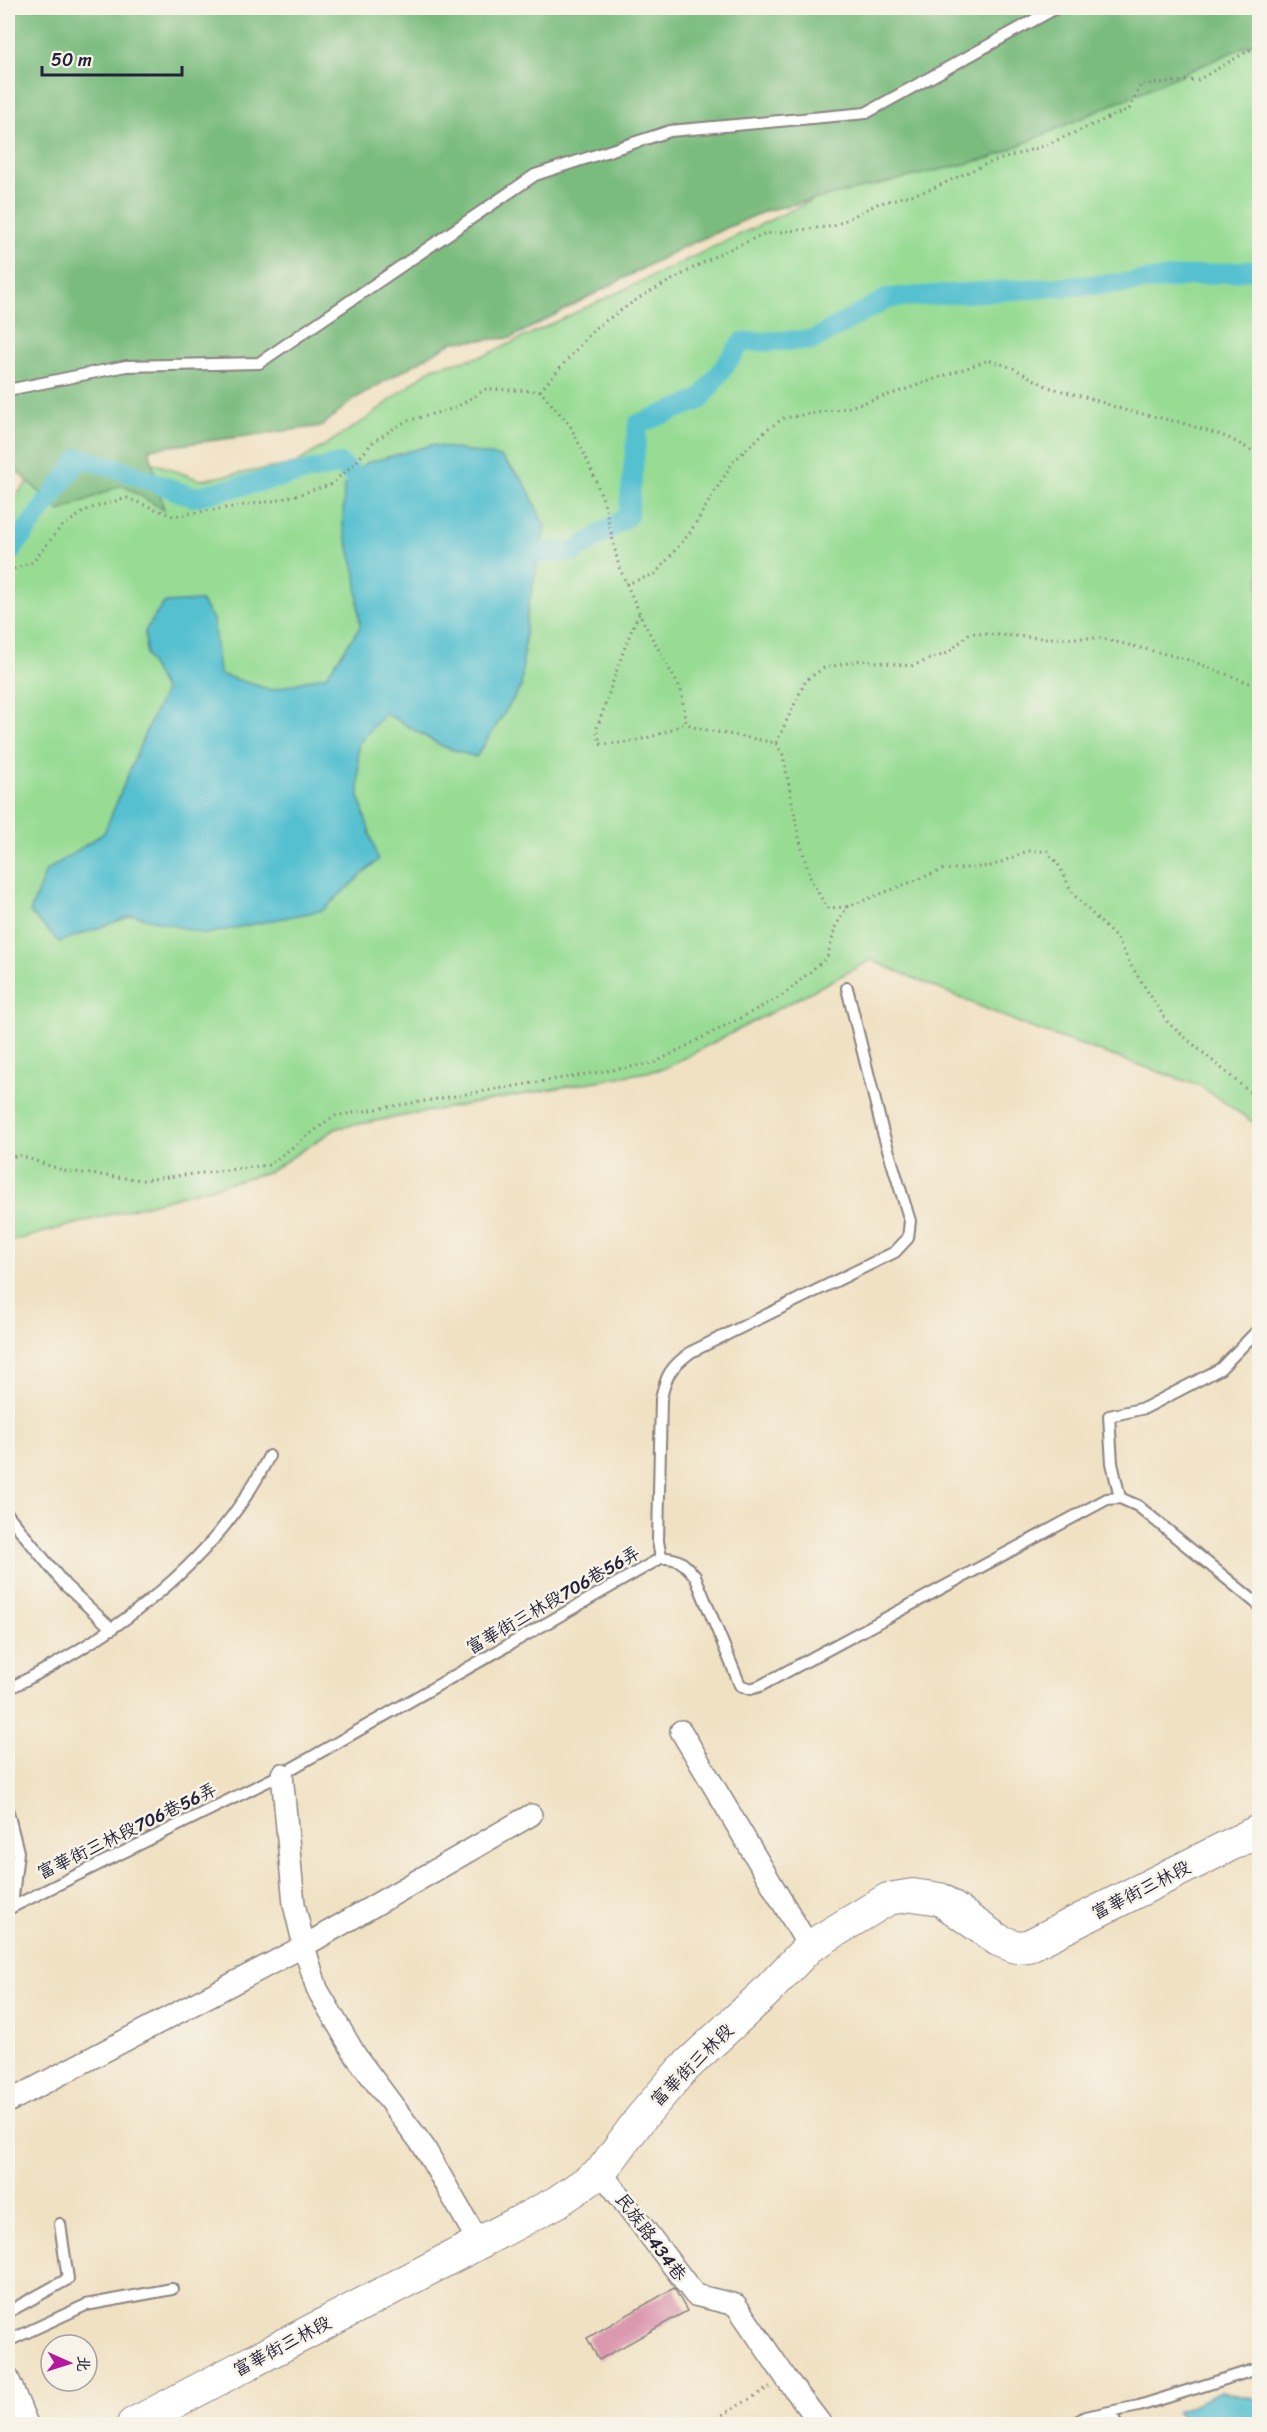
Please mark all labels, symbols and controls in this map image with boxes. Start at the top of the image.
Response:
scale bar [42,39,182,77]
text: 50 m [51,44,92,76]
street label: 富華街三林段706巷56弄 [460,1537,646,1663]
street label: 富華街三林段706巷56弄 [31,1773,223,1889]
street label: 富華街三林段 [1086,1851,1196,1929]
street label: 富華街三林段 [643,2016,741,2114]
street label: 民族路434巷 [607,2186,695,2288]
street label: 富華街三林段 [227,2307,337,2385]
north arrow [39,2333,99,2393]
text: 北 [69,2355,98,2373]

